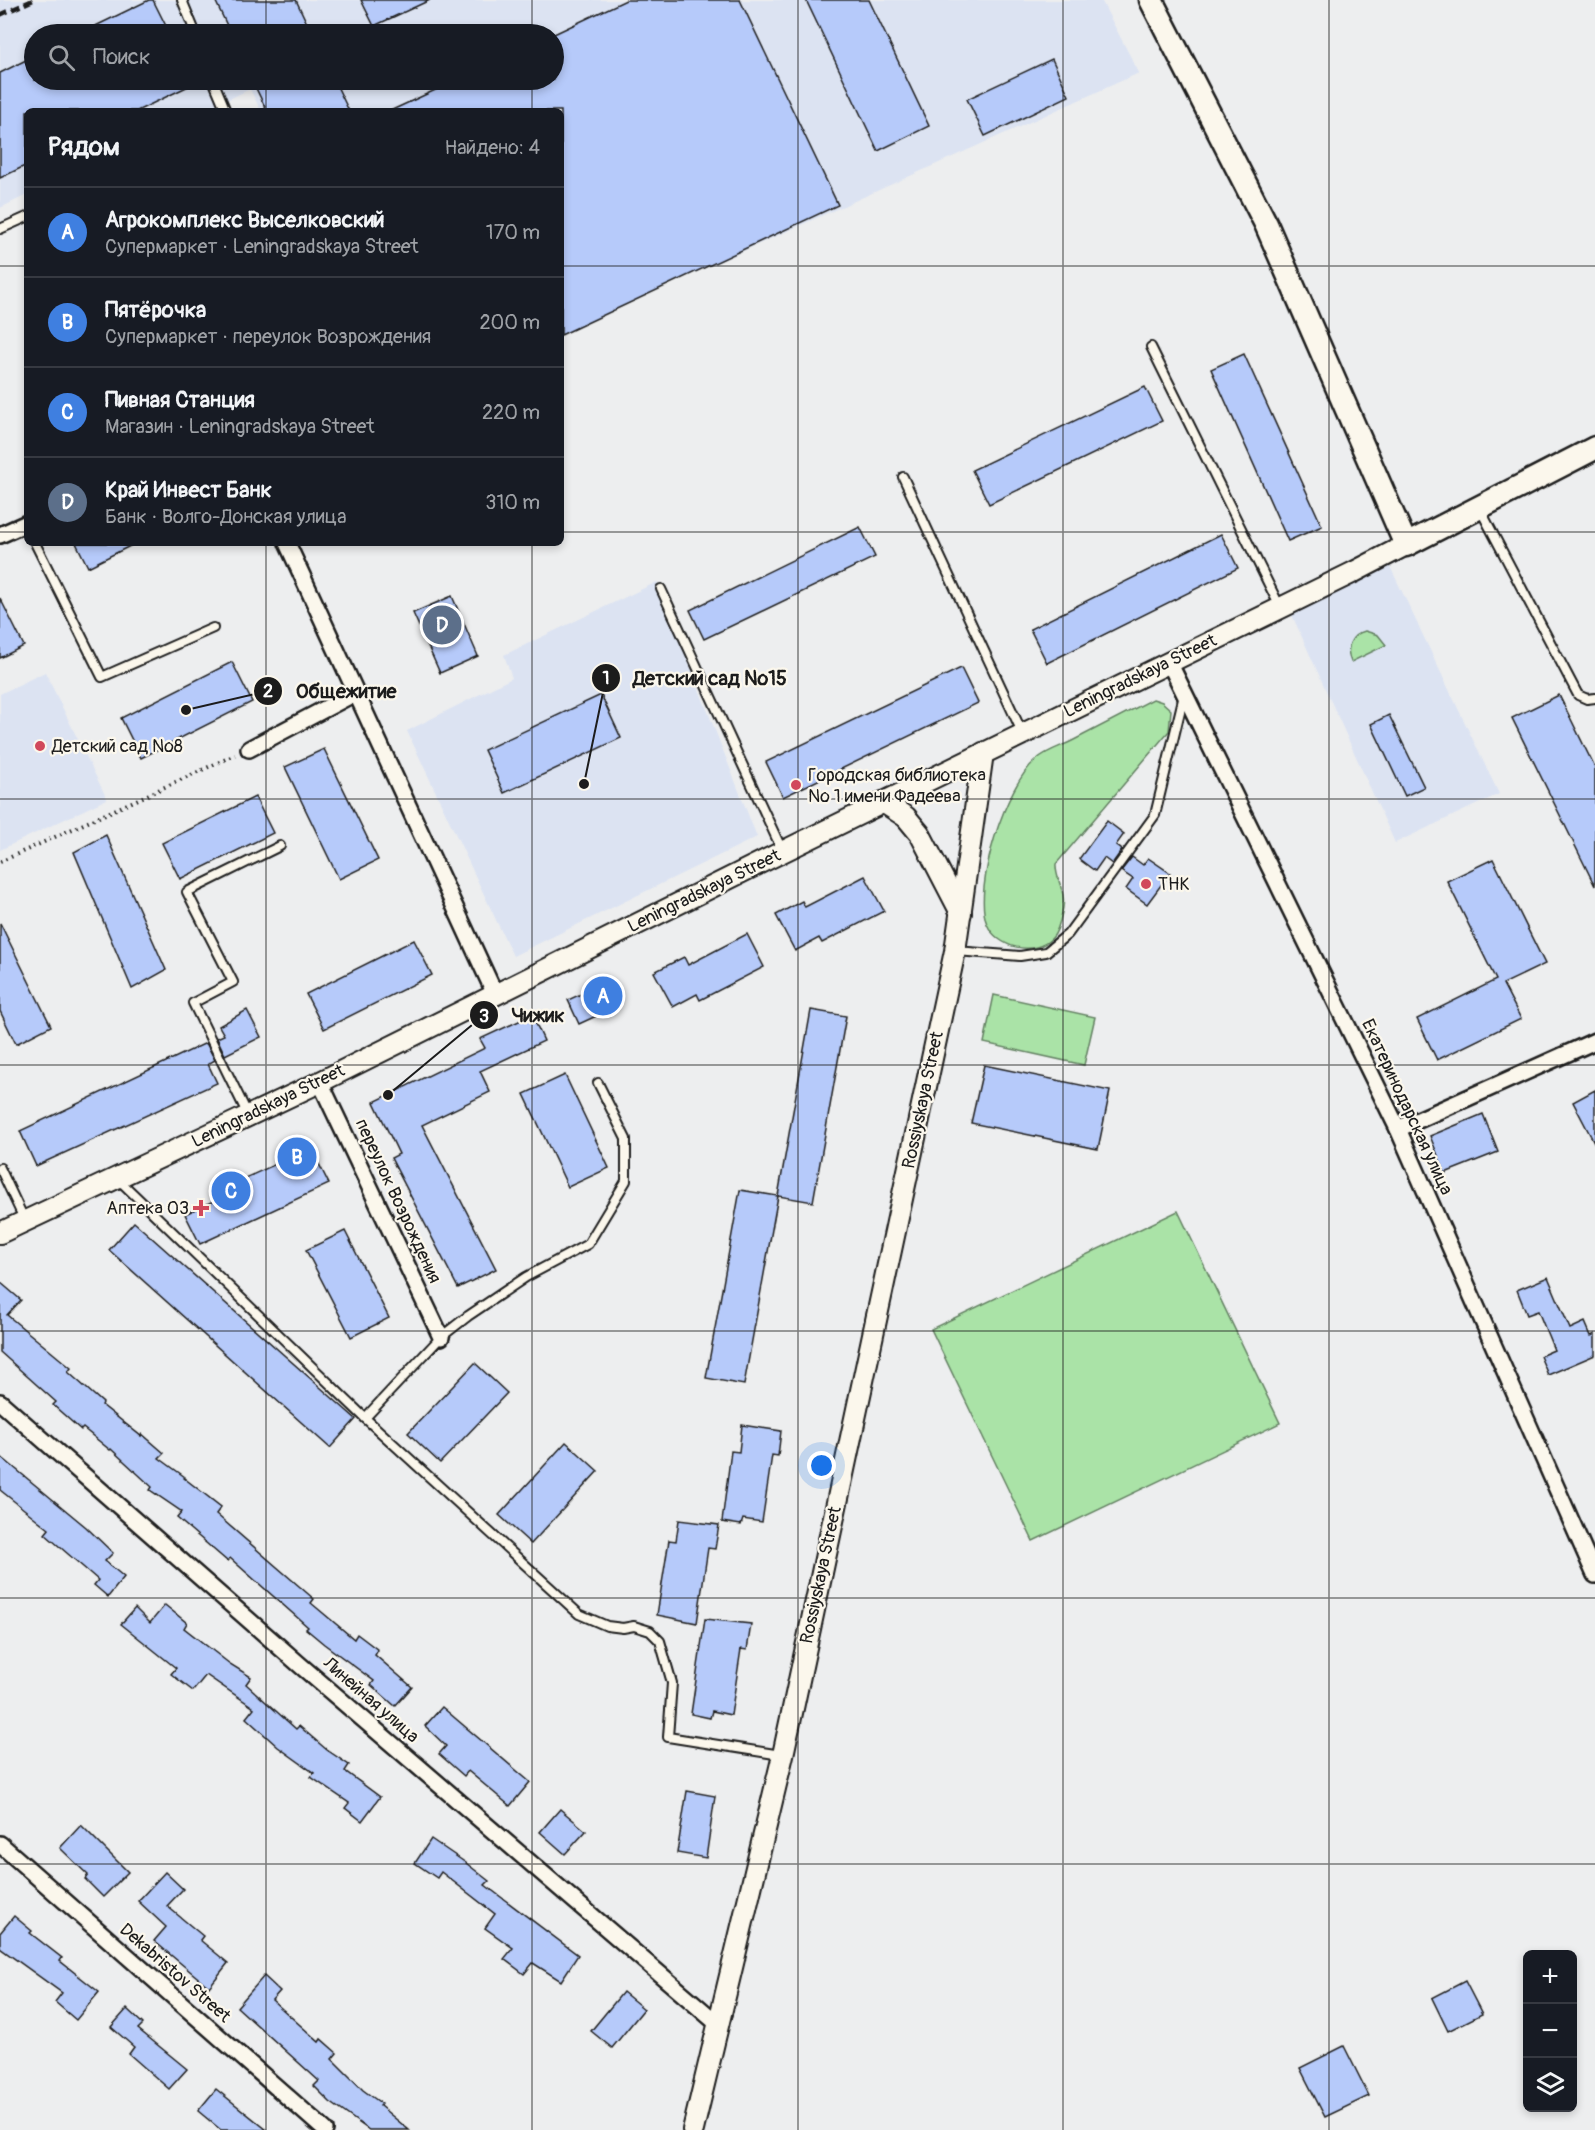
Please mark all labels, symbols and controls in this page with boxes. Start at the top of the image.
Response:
search box [24,24,564,90]
icon: search [45,41,78,74]
text: Поиск [93,43,150,71]
text: Рядом [48,131,120,163]
text: Найдено: 4 [445,135,540,160]
text: Агрокомплекс Выселковский [105,206,385,234]
text: A [61,220,74,245]
text: 170 m [486,220,540,245]
text: Супермаркет · Leningradskaya Street [105,234,419,259]
text: Пятёрочка [105,296,206,324]
text: B [62,310,73,335]
text: 200 m [479,310,540,335]
text: Супермаркет · переулок Возрождения [105,324,431,349]
text: Пивная Станция [105,386,255,414]
text: C [61,400,74,425]
text: 220 m [482,400,540,425]
text: Магазин · Leningradskaya Street [105,414,375,439]
text: Край Инвест Банк [105,476,272,504]
text: D [61,490,74,515]
text: 310 m [485,490,540,515]
text: Банк · Волго-Донская улица [105,504,346,529]
pin: D [422,602,462,648]
street label: Leningradskaya Street [1060,629,1221,723]
callout: Детский сад №15 [591,659,798,697]
text: Детский сад №15 [632,666,787,691]
text: 1 [602,667,610,690]
callout: Общежитие [253,672,408,710]
text: Общежитие [296,679,397,704]
text: 2 [263,680,273,703]
place label: Детский сад №8 [51,735,183,758]
marker: Детский сад №8 [33,739,47,753]
place label: Городская библиотека № 1 имени Фадеева [808,764,986,808]
marker: Городская библиотека № 1 имени Фадеева [789,778,803,792]
street label: Leningradskaya Street [624,844,785,938]
place label: ТНК [1158,873,1190,896]
marker: ТНК [1139,877,1153,891]
pin: A [584,974,622,1018]
callout: Чижик [469,996,576,1034]
text: Чижик [512,1003,564,1028]
text: 3 [479,1005,489,1028]
street label: Екатеринодарская улица [1356,1015,1458,1199]
street label: Rossiyskaya Street [897,1029,949,1171]
street label: Leningradskaya Street [188,1059,349,1153]
street label: переулок Возрождения [350,1115,446,1287]
pin: B [278,1134,316,1180]
pin: C [212,1168,250,1214]
place label: Аптека 03 [106,1197,189,1220]
marker: Аптека 03 [194,1201,208,1215]
your location [807,1451,836,1480]
street label: Rossiyskaya Street [795,1504,847,1646]
street label: Линейная улица [317,1651,424,1748]
street label: Dekabristov Street [115,1918,236,2028]
map controls [1523,1950,1577,2112]
button: + [1523,1950,1577,2004]
button: − [1523,2004,1577,2058]
button: layers [1523,2058,1577,2112]

